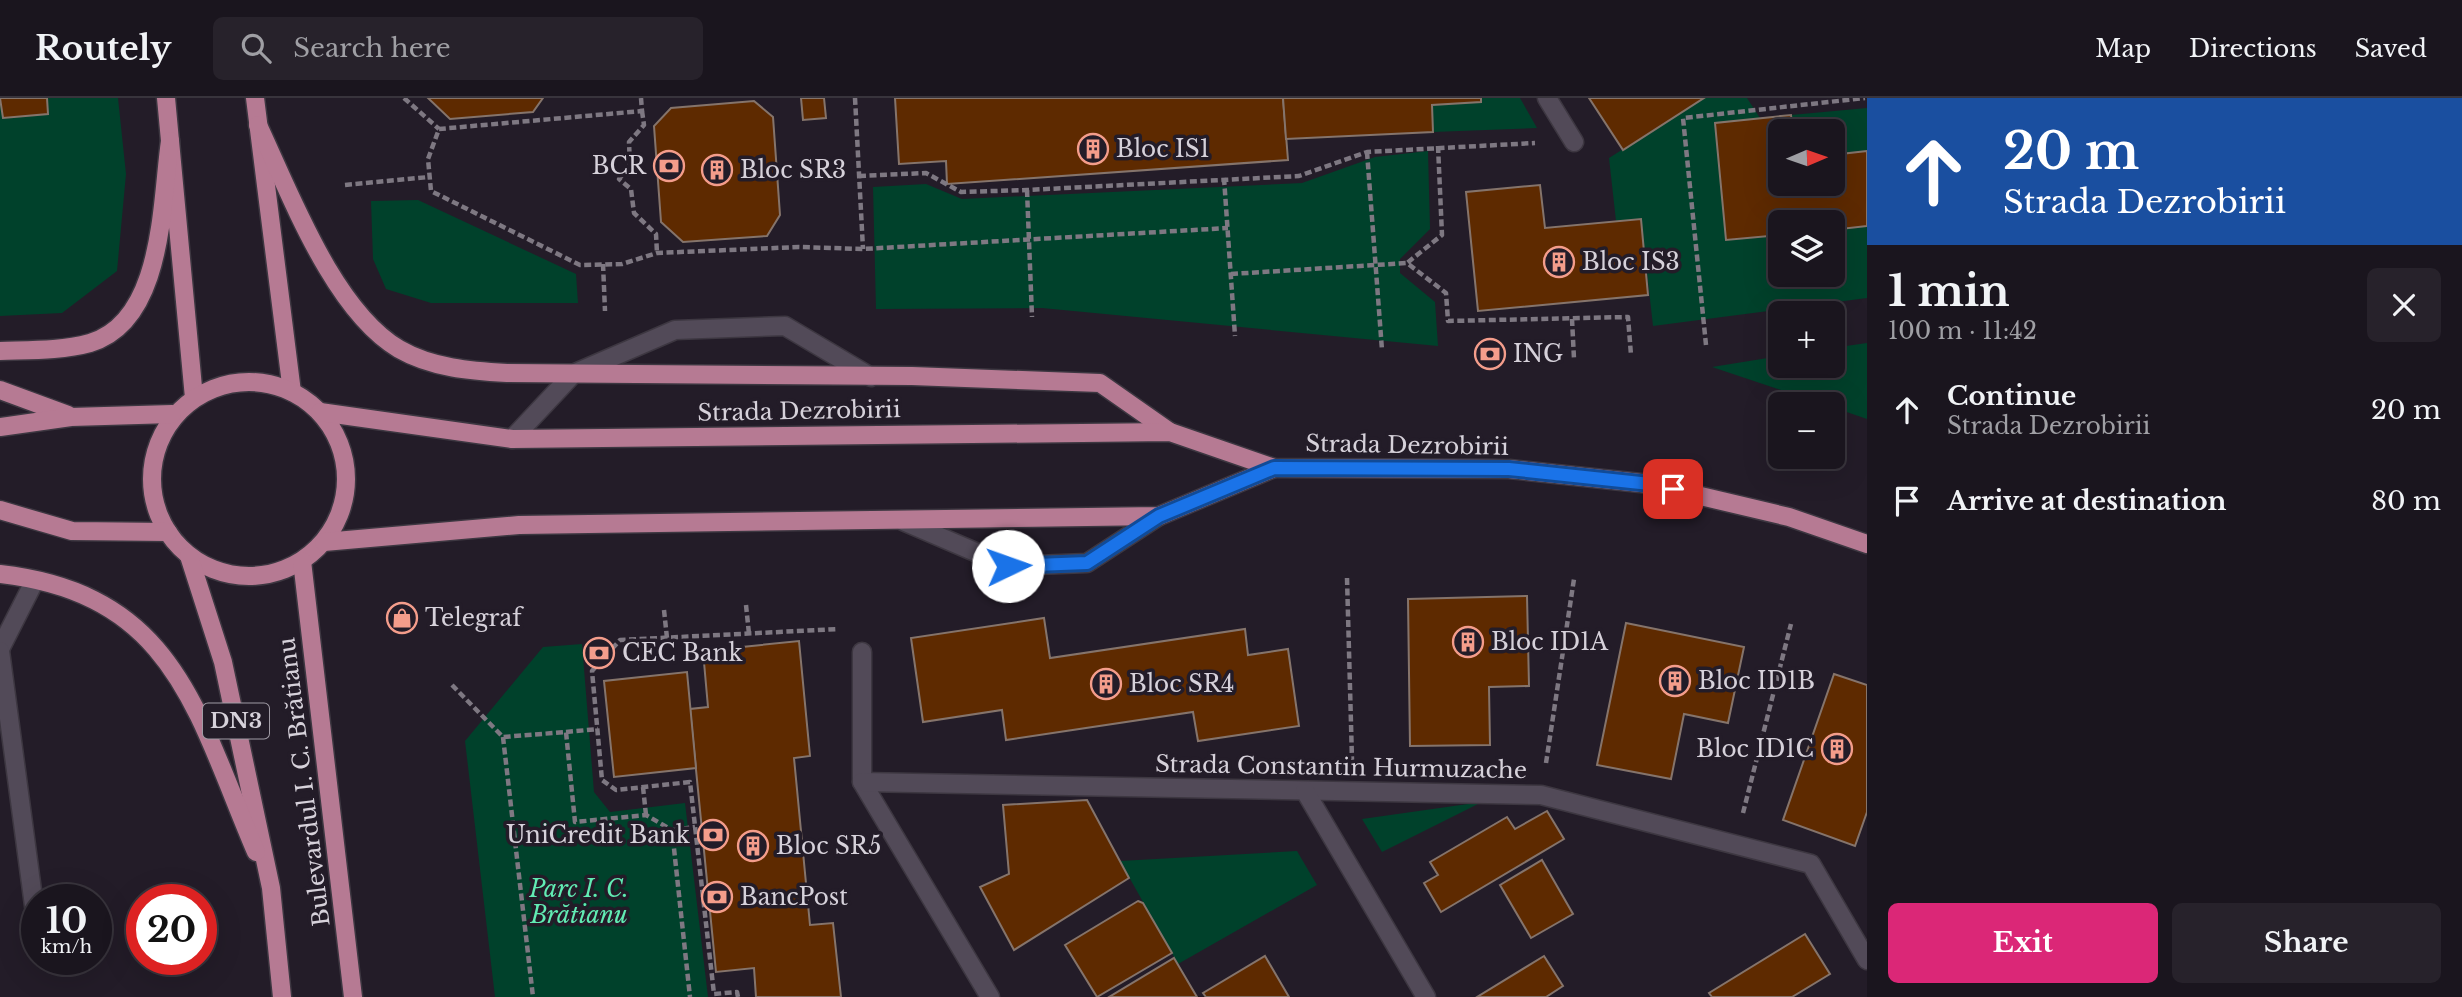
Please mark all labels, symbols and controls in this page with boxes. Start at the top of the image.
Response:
search box [213,17,703,80]
text: Routely [35,28,171,69]
icon: search [237,29,275,67]
text: Search here [293,32,451,64]
text: Map [2095,34,2151,63]
text: Directions [2189,34,2317,63]
text: Saved [2355,34,2427,63]
north arrow [1768,119,1844,196]
map controls [1768,119,1845,469]
text: 20 m [2003,121,2139,182]
icon: ahead [1888,126,1979,217]
building icon: Bloc IS1 [1076,132,1110,166]
place label: Bloc IS1 [1116,135,1210,163]
bank icon: BCR [652,149,686,183]
place label: BCR [592,152,647,180]
building icon: Bloc SR3 [700,153,734,187]
place label: Bloc SR3 [740,156,846,184]
text: Strada Dezrobirii [2003,182,2286,222]
button: layers [1768,210,1845,287]
building icon: Bloc IS3 [1542,245,1576,279]
place label: Bloc IS3 [1582,248,1680,276]
text: 1 min [1888,265,2010,317]
button: close [2367,268,2441,342]
button: + [1768,301,1845,378]
text: 100 m · 11:42 [1888,317,2037,345]
bank icon: ING [1473,337,1507,371]
place label: ING [1513,340,1563,368]
text: Continue [1947,380,2076,412]
icon: ahead [1888,391,1926,429]
button: − [1768,392,1845,469]
text: 20 m [2371,394,2441,426]
street label: Strada Dezrobirii [697,395,901,427]
text: Strada Dezrobirii [1947,412,2150,440]
street label: Strada Dezrobirii [1305,429,1509,461]
pin [1643,459,1703,519]
icon: arrive [1654,470,1692,508]
icon: arrive [1888,482,1926,520]
text: Arrive at destination [1947,485,2227,517]
text: 80 m [2371,485,2441,517]
position arrow [971,529,1045,603]
shop icon: Telegraf [385,601,419,635]
place label: Telegraf [425,604,524,632]
building icon: Bloc ID1A [1451,625,1485,659]
place label: Bloc ID1A [1491,628,1609,656]
street label: Bulevardul I. C. Brătianu [272,636,336,928]
bank icon: CEC Bank [582,636,616,670]
place label: CEC Bank [622,639,743,667]
building icon: Bloc ID1B [1658,664,1692,698]
building icon: Bloc SR4 [1089,667,1123,701]
place label: Bloc ID1B [1698,667,1815,695]
place label: Bloc SR4 [1129,670,1235,698]
road number: DN3 [203,704,269,738]
building icon: Bloc ID1C [1820,732,1854,766]
place label: Bloc ID1C [1696,735,1814,763]
street label: Strada Constantin Hurmuzache [1155,750,1527,784]
bank icon: UniCredit Bank [696,818,730,852]
place label: UniCredit Bank [506,821,691,849]
building icon: Bloc SR5 [736,829,770,863]
place label: Bloc SR5 [776,832,881,860]
park label: Parc I. C. Brătianu [528,875,629,929]
bank icon: BancPost [700,880,734,914]
place label: BancPost [740,883,848,911]
speed limit sign: 20 [126,884,217,975]
text: 10 [46,899,87,942]
button: Exit [1888,903,2158,983]
button: Share [2172,903,2441,983]
text: km/h [41,936,92,958]

